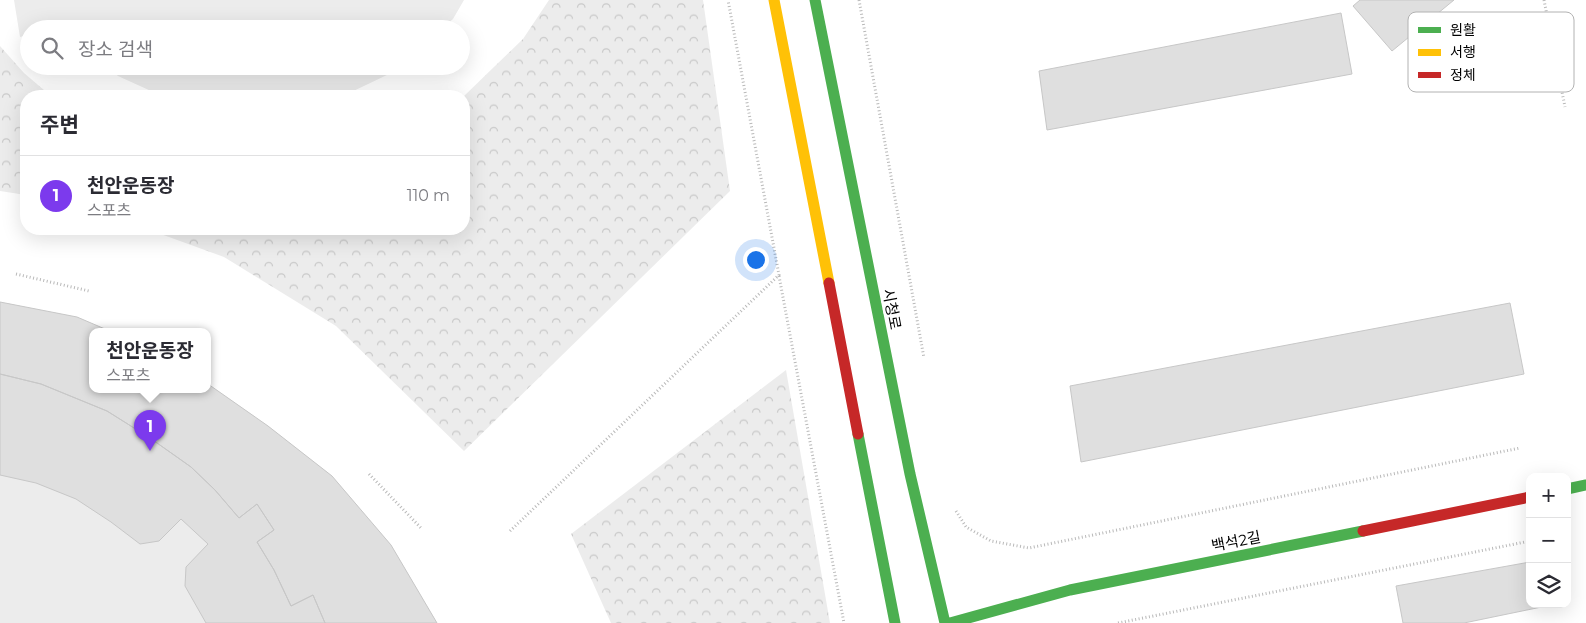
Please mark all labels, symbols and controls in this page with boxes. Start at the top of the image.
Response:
legend [1408,12,1574,92]
search box [20,20,470,75]
text: 원활 [1450,21,1476,39]
icon: search [38,34,66,62]
text: 장소 검색 [78,38,153,61]
text: 서행 [1450,43,1476,61]
text: 정체 [1450,66,1476,84]
text: 주변 [40,112,79,137]
text: 천안운동장 [87,174,174,197]
text: 1 [53,186,59,205]
text: 110 m [407,186,450,205]
text: 스포츠 [87,201,131,220]
your location [743,247,769,273]
street label: 시청로 [879,287,905,331]
popup [89,328,211,393]
text: 천안운동장 [106,339,194,362]
text: 스포츠 [106,366,150,385]
pin: 1 [134,410,166,451]
map controls [1526,473,1571,608]
button: + [1526,473,1571,518]
button: − [1526,518,1571,563]
street label: 백석2길 [1210,527,1262,555]
button: layers [1526,563,1571,608]

